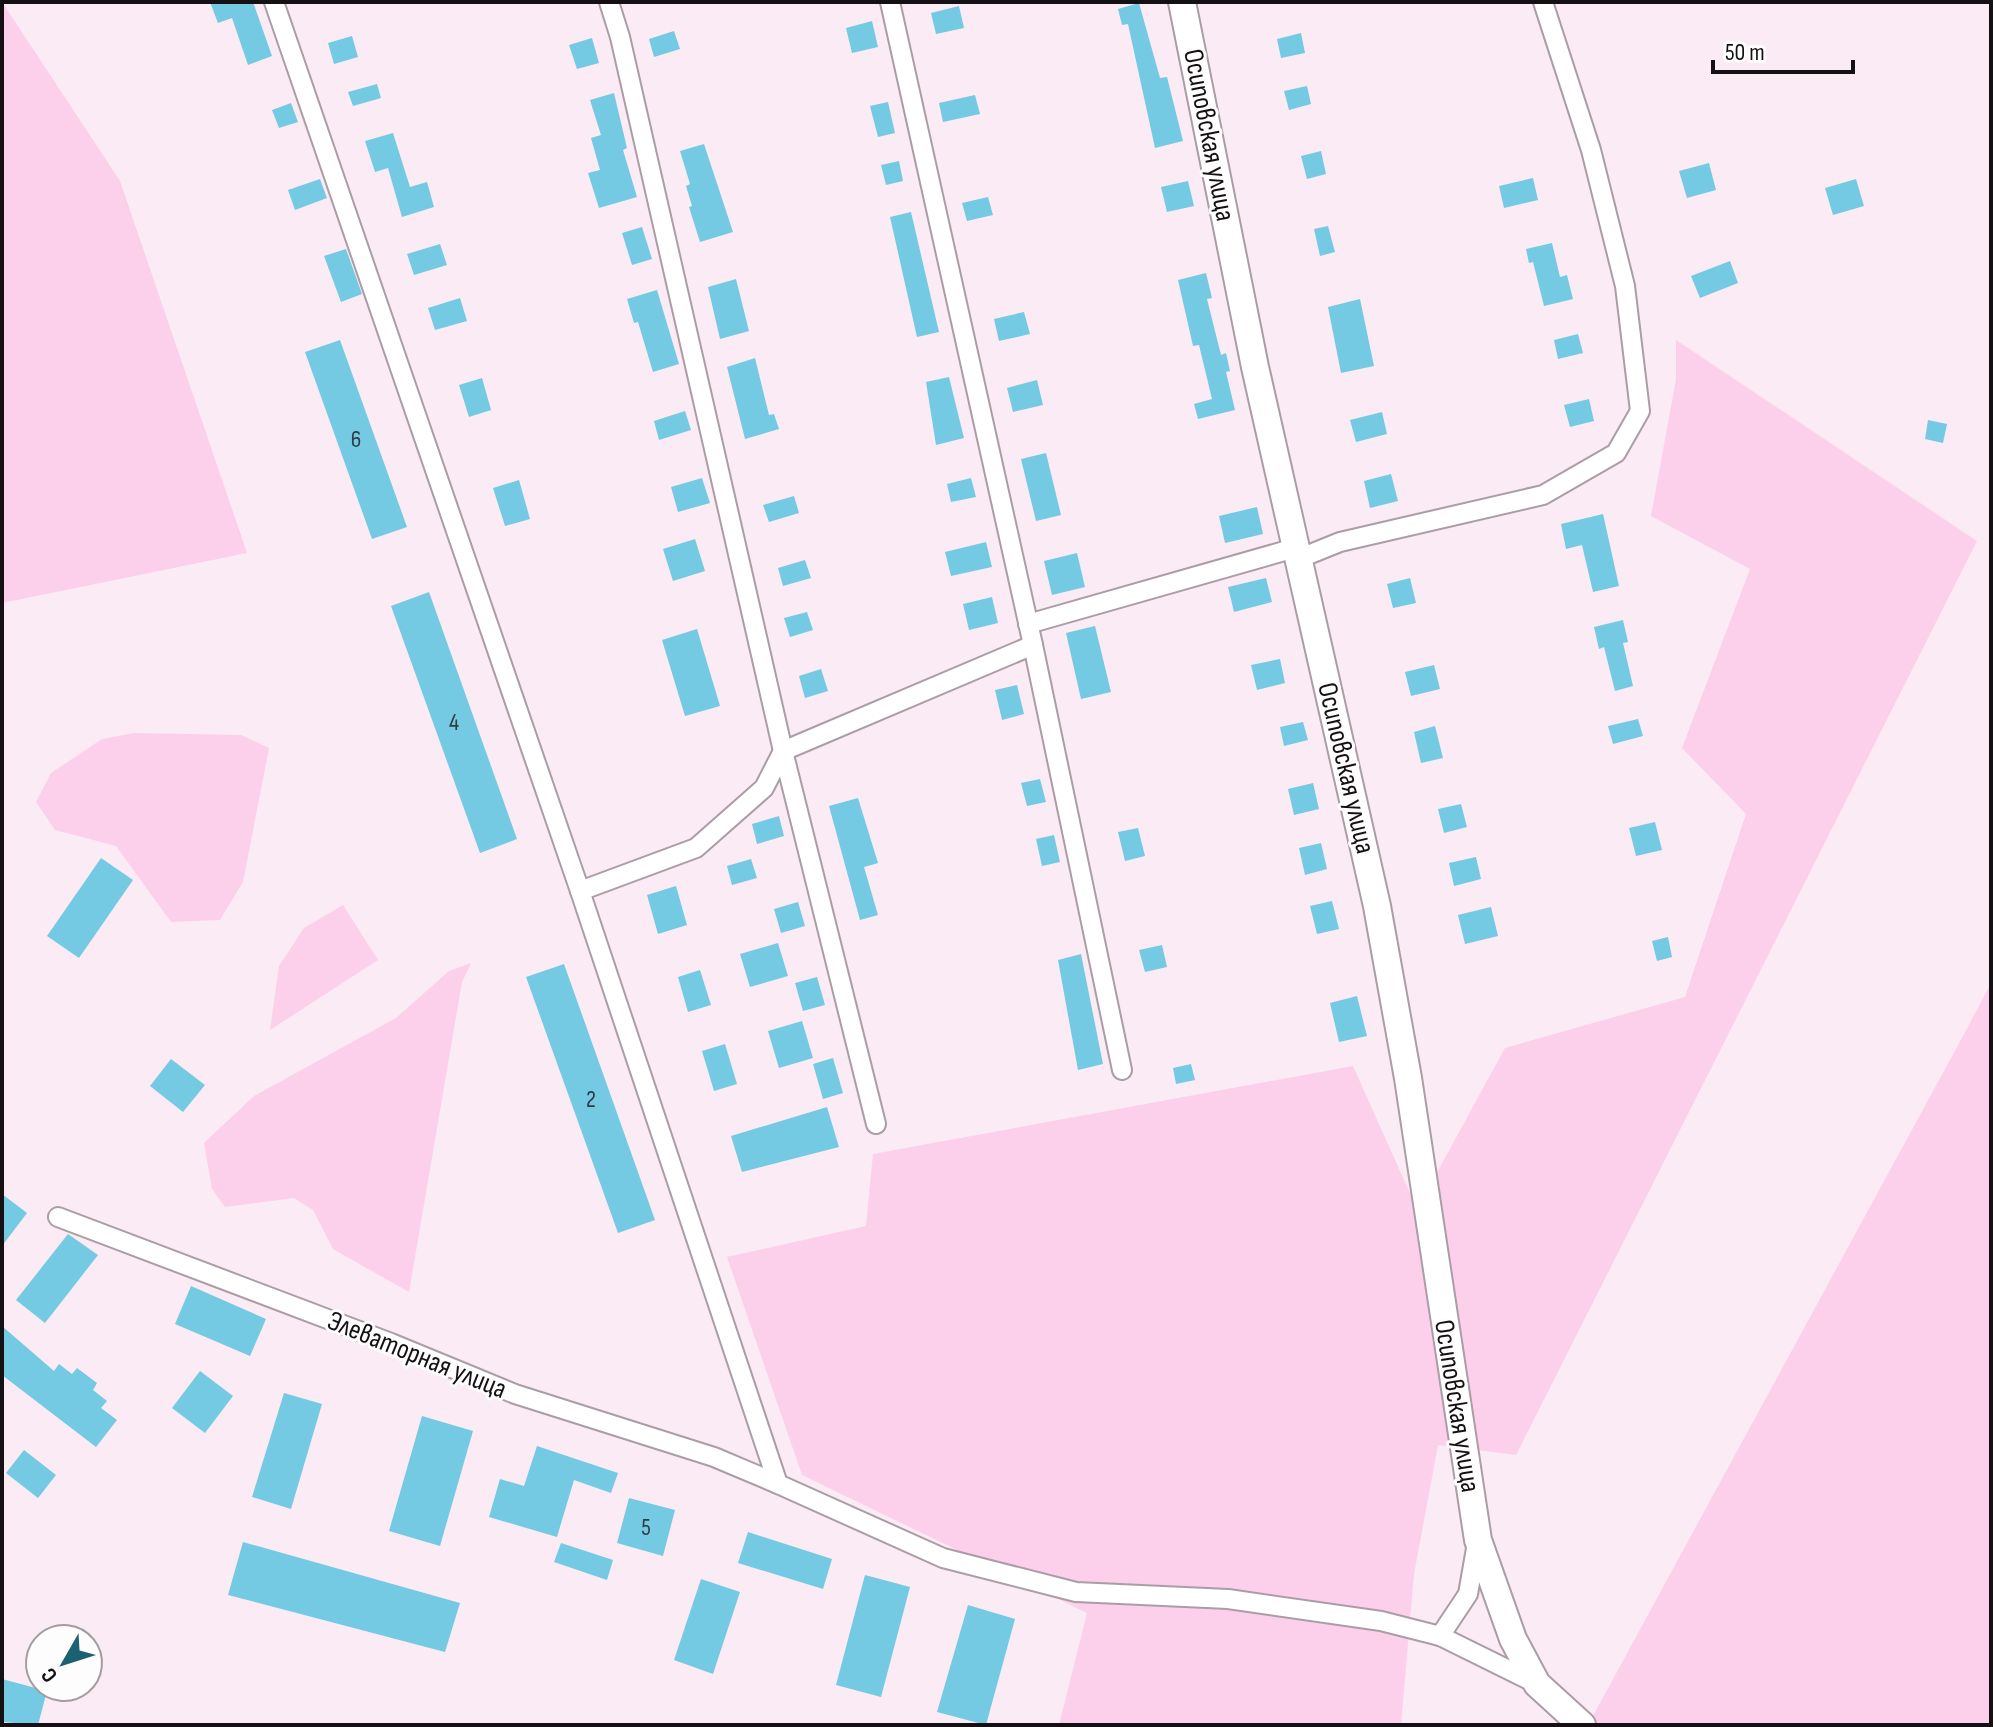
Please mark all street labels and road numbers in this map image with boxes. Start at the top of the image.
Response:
street label: Осиповская улица [1176,46,1242,224]
street label: Осиповская улица [1310,679,1382,857]
street label: Элеваторная улица [323,1304,511,1406]
street label: Осиповская улица [1427,1317,1487,1495]

